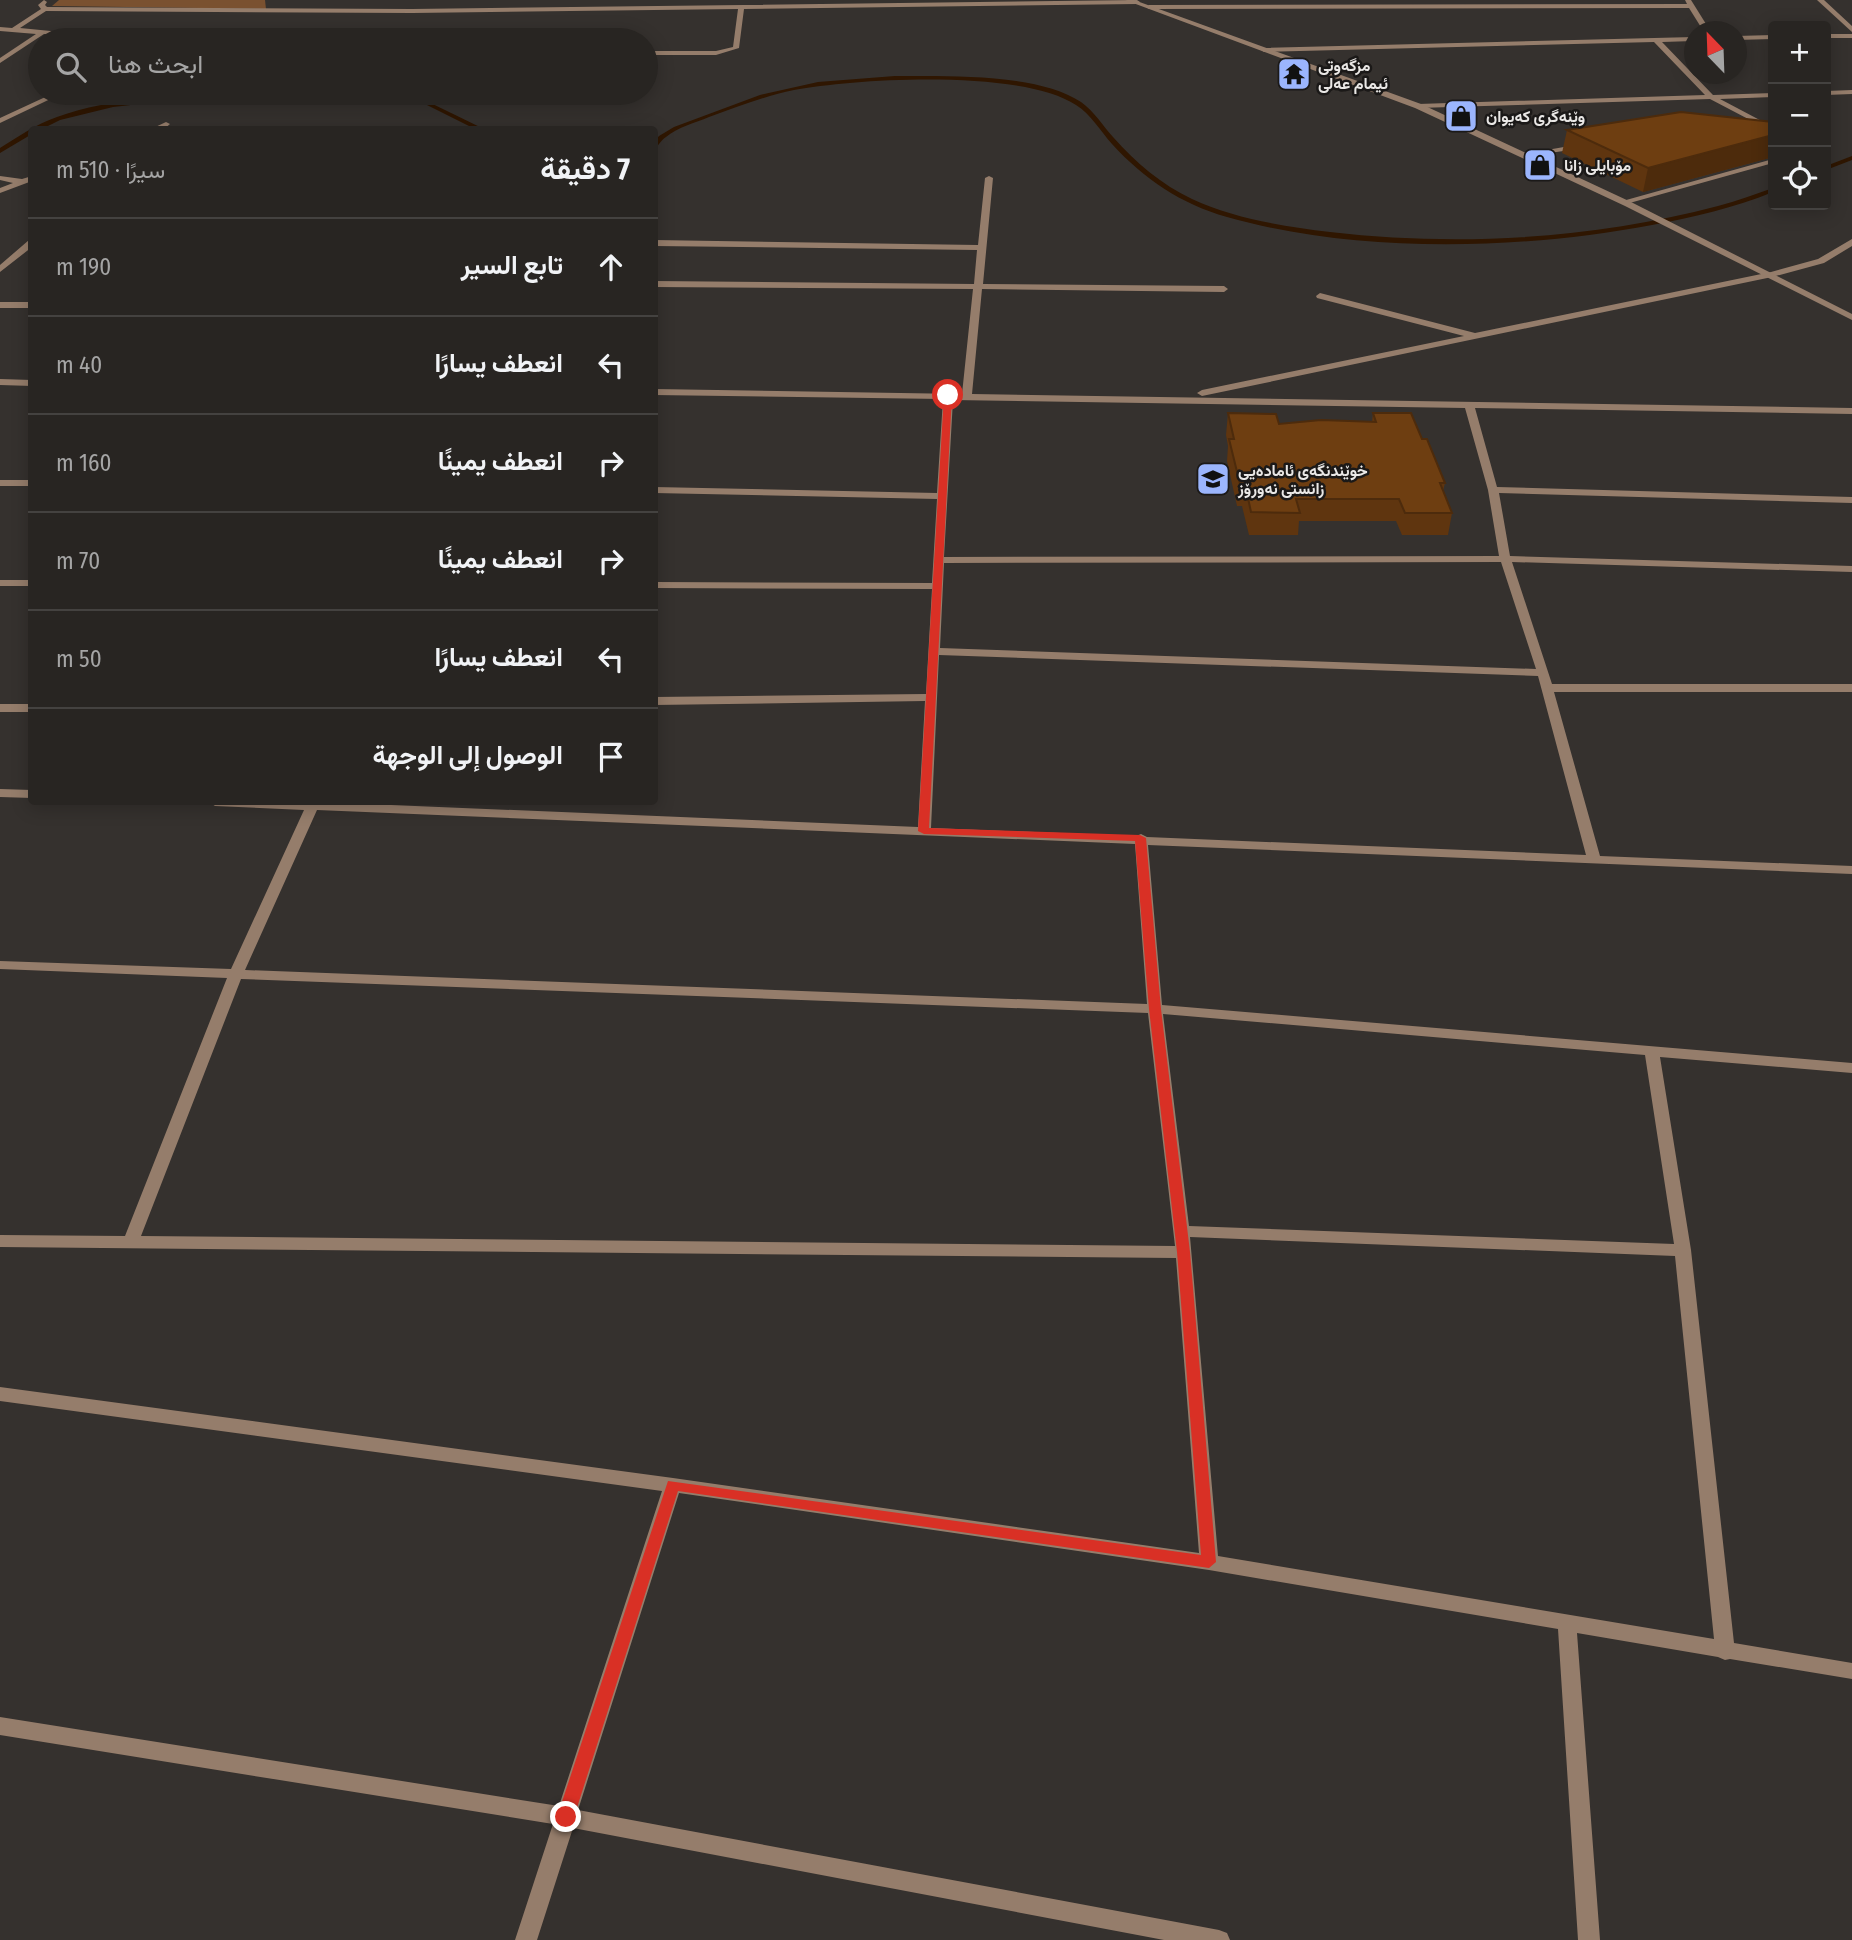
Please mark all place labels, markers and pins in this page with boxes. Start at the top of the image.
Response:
temple icon: مزگەوتی ئیمام عەلی [1275,55,1313,93]
place label: مزگەوتی ئیمام عەلی [1318,56,1388,94]
shop icon: وێنەگری کەیوان [1442,97,1480,135]
place label: وێنەگری کەیوان [1486,107,1585,127]
shop icon: مۆبایلی زانا [1521,146,1559,184]
place label: مۆبایلی زانا [1564,156,1632,176]
school or university icon: خوێندنگەی ئامادەیی زانستی نەورۆز [1194,460,1232,498]
place label: خوێندنگەی ئامادەیی زانستی نەورۆز [1237,461,1368,499]

